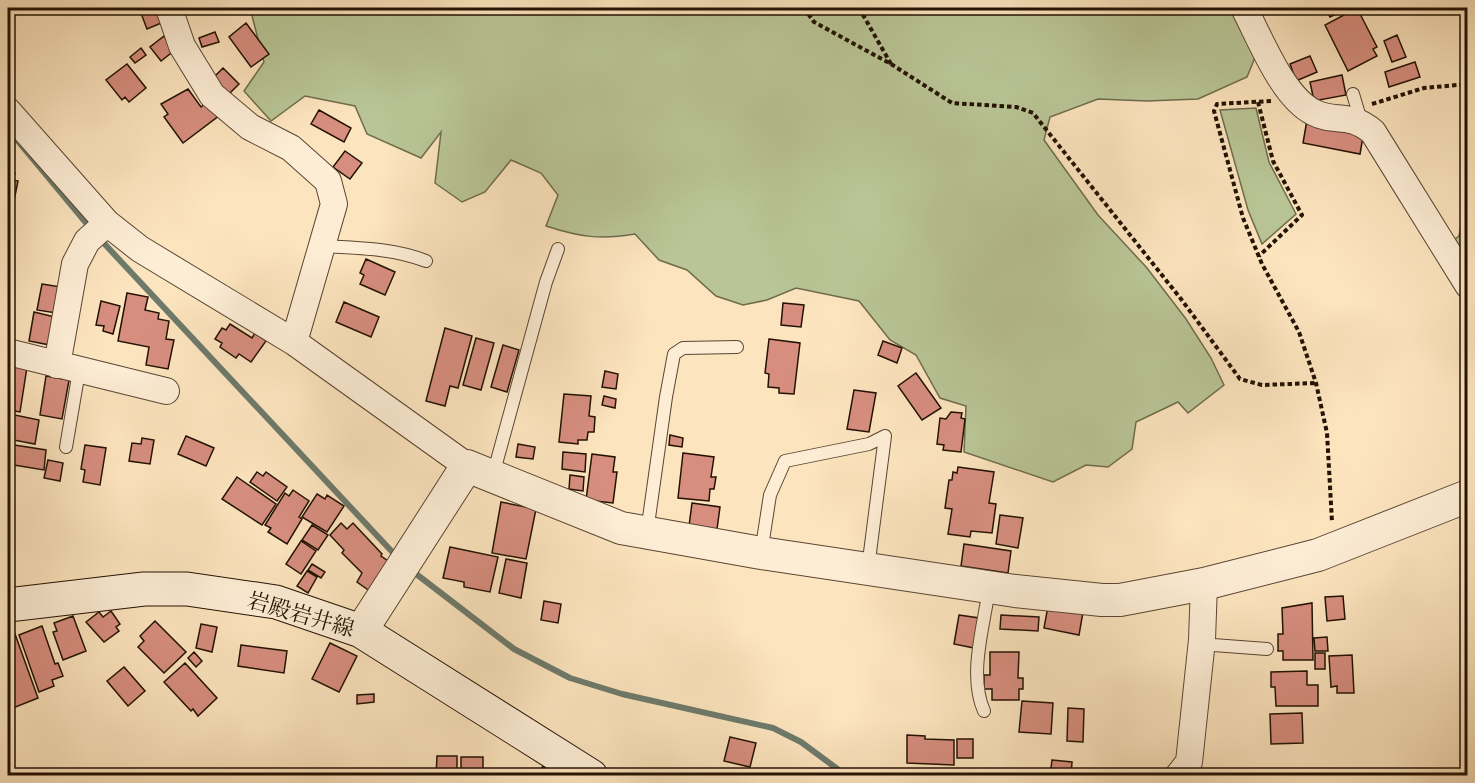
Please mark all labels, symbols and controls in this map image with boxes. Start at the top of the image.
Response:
street label: 岩殿岩井線 [245,588,357,642]

